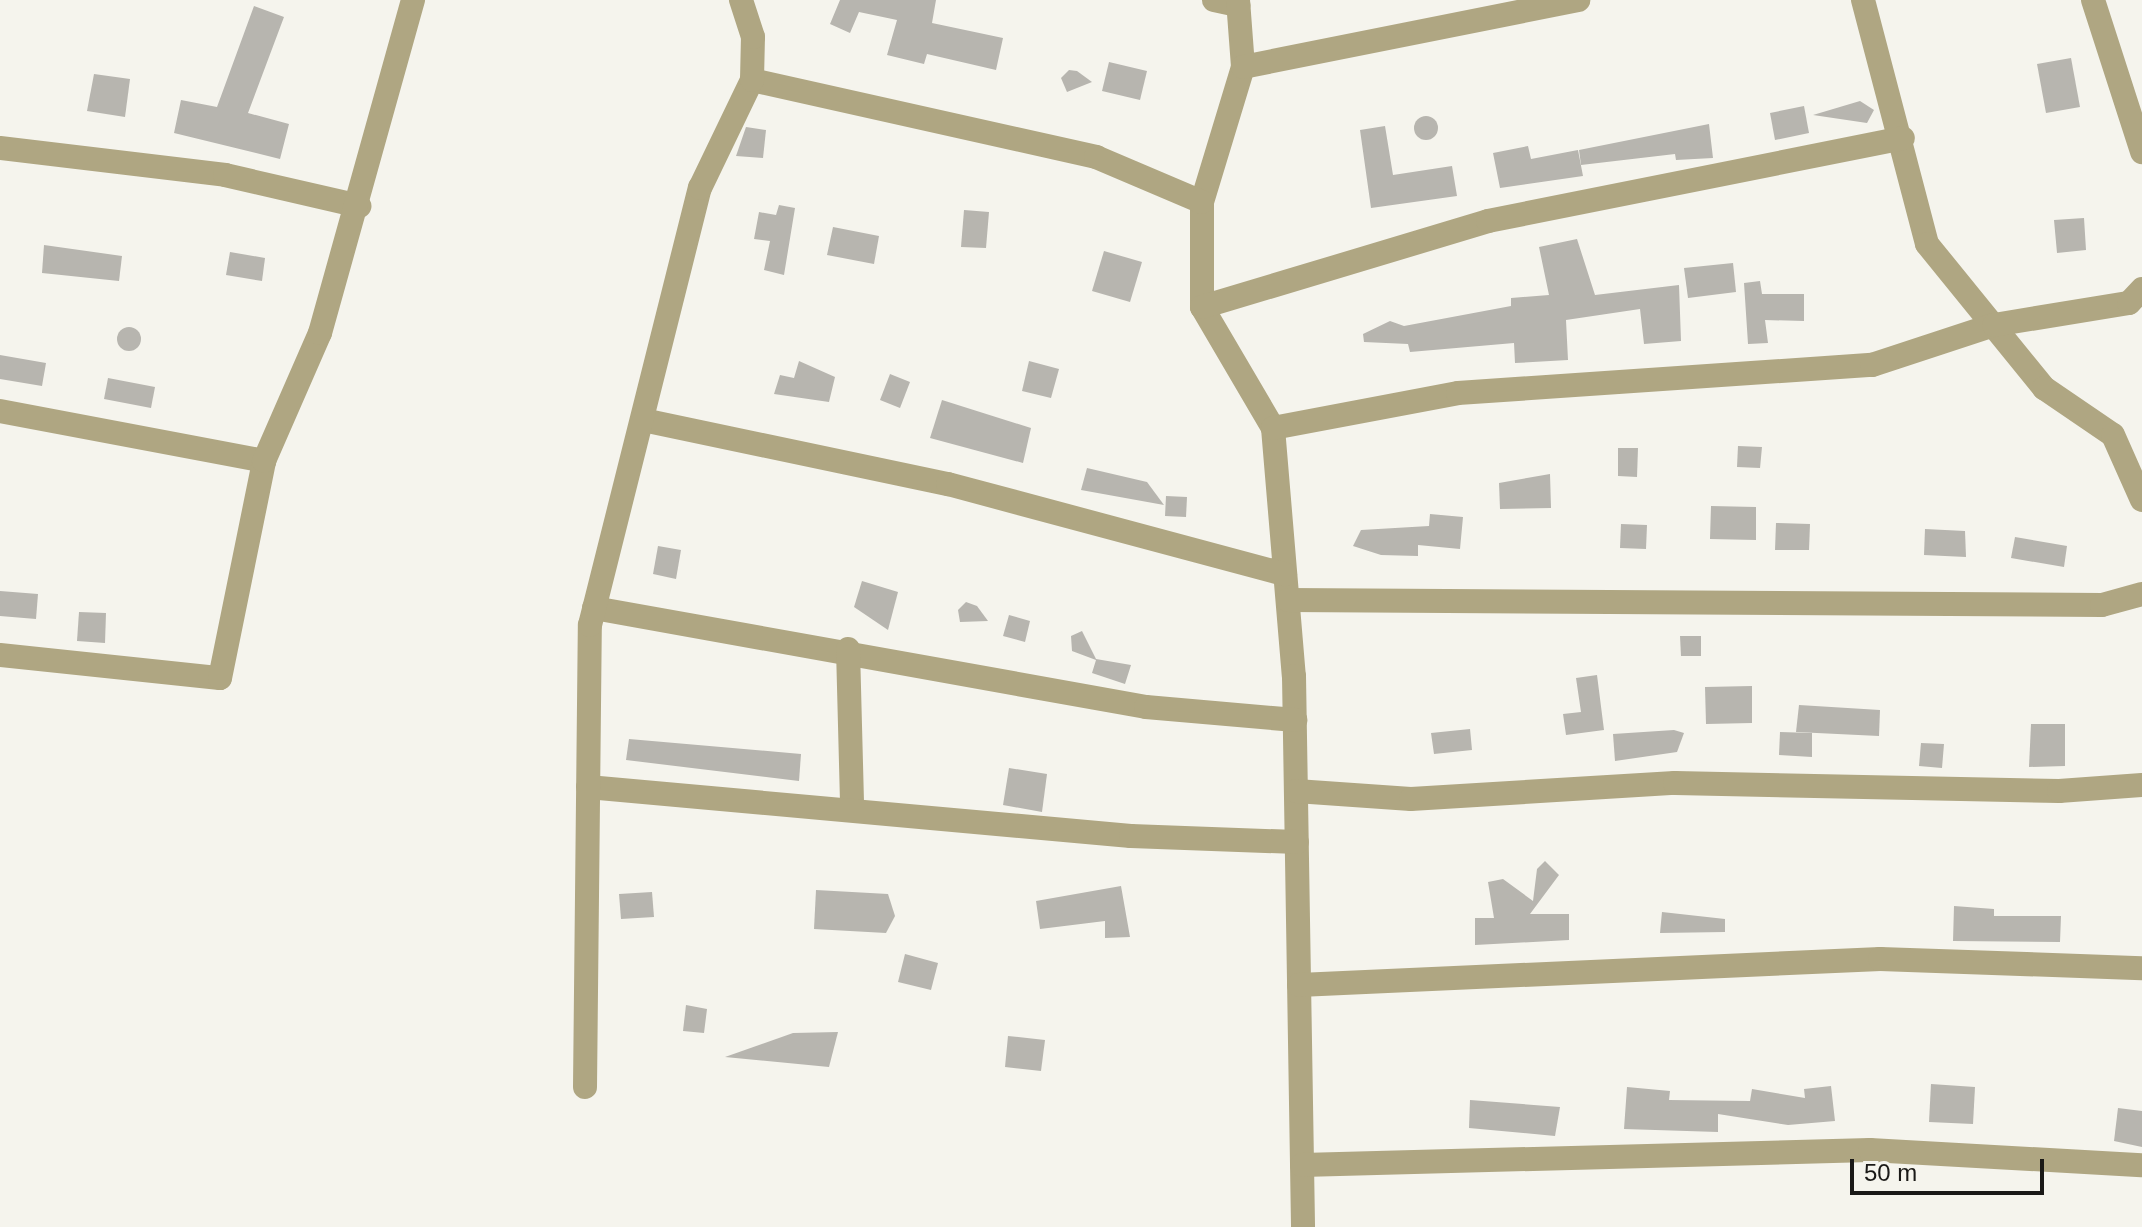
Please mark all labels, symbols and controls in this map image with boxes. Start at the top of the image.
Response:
scale bar [1854,1143,2048,1193]
text: 50 m [1864,1159,1917,1186]

